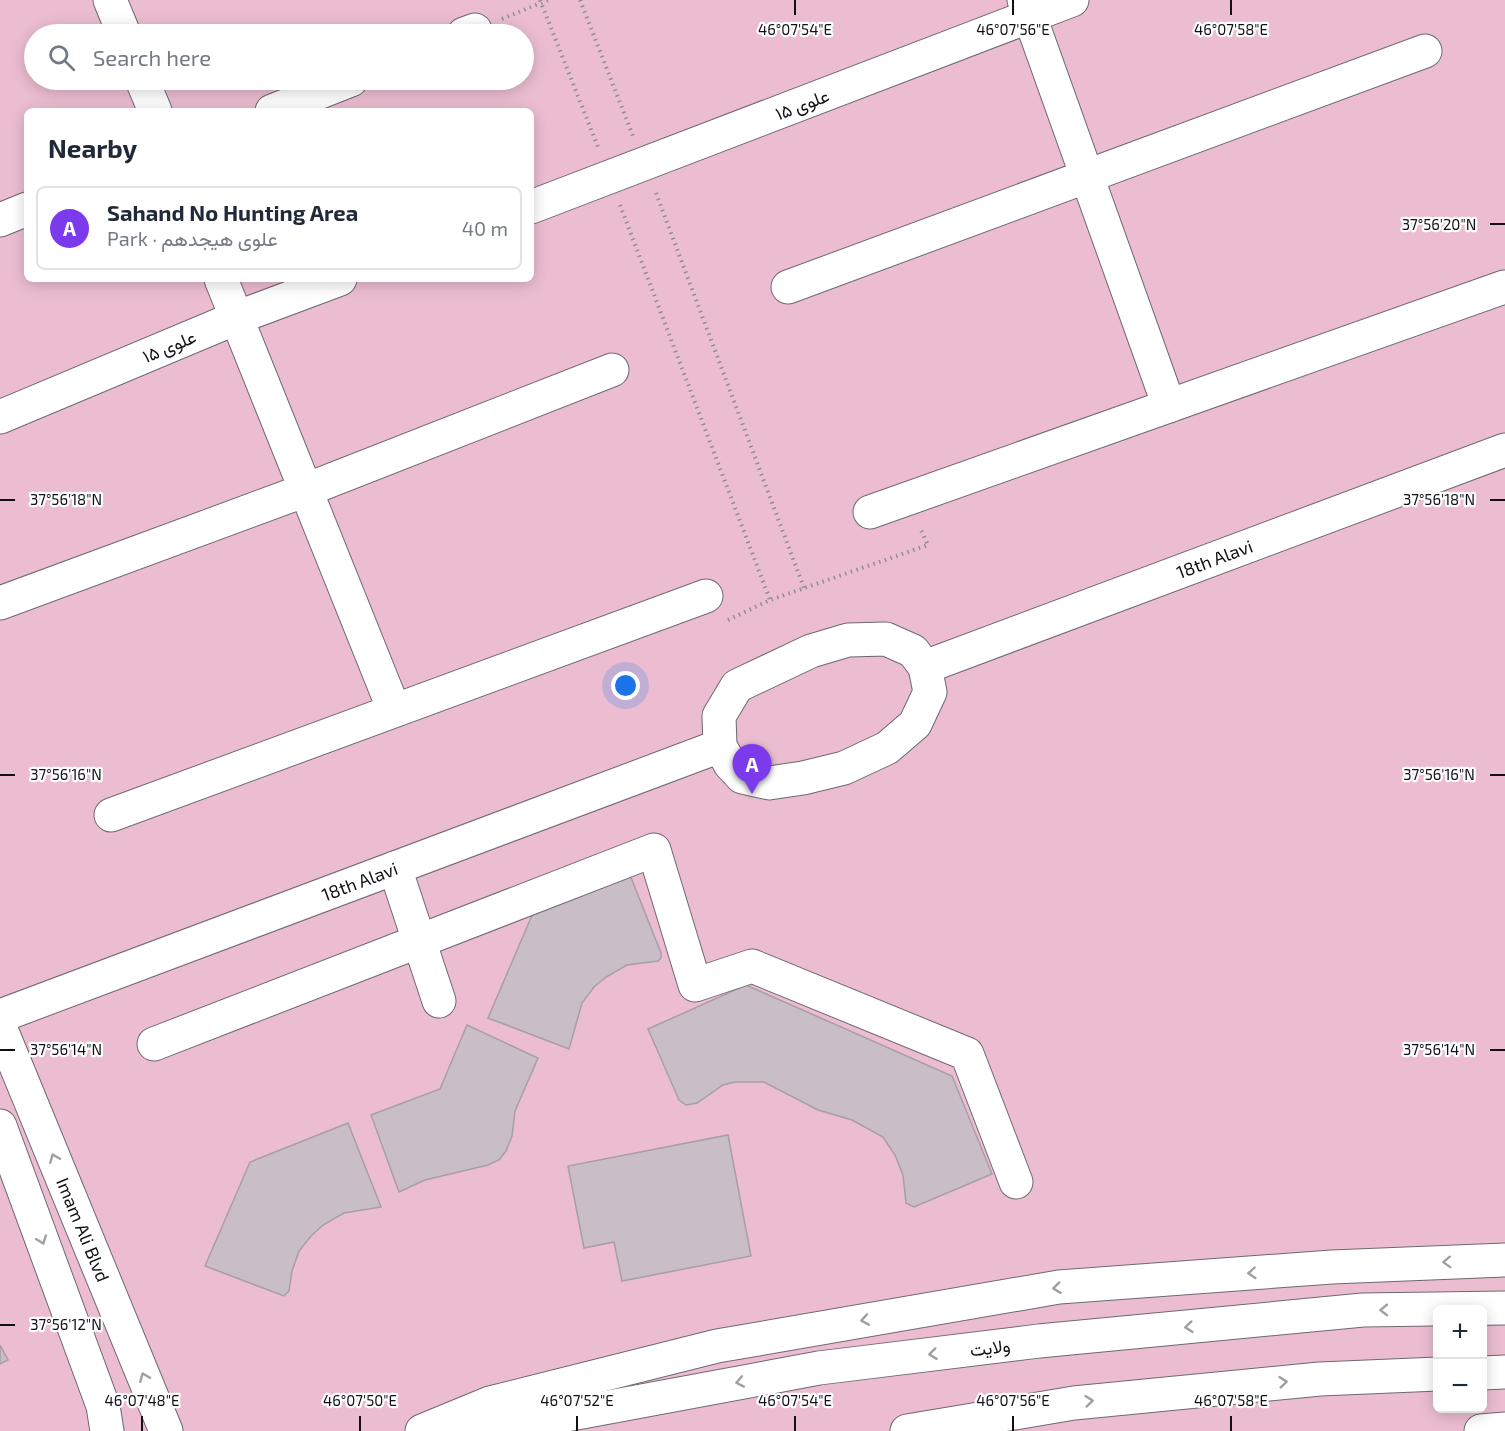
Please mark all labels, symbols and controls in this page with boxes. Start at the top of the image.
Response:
text: 46°07'54"E [758,20,832,38]
text: 46°07'56"E [976,20,1050,38]
text: 46°07'58"E [1194,20,1268,38]
search box [24,24,534,90]
icon: search [45,41,78,74]
text: Search here [93,44,211,70]
street label: علوی ۱۵ [772,84,832,125]
text: Nearby [48,132,137,163]
text: Sahand No Hunting Area [107,199,358,225]
text: 37°56'20"N [1402,215,1476,233]
text: A [63,216,76,240]
text: 40 m [462,216,508,240]
text: Park · علوی هیجدهم [107,226,278,250]
street label: علوی ۱۵ [139,325,199,368]
text: 37°56'18"N [30,490,102,508]
text: 37°56'18"N [1403,490,1475,508]
street label: 18th Alavi [1173,534,1255,583]
your location [611,671,640,700]
pin: A [732,744,771,794]
text: 37°56'16"N [30,765,102,783]
text: 37°56'16"N [1403,765,1475,783]
street label: 18th Alavi [318,857,401,905]
text: 37°56'14"N [30,1040,102,1058]
text: 37°56'14"N [1403,1040,1475,1058]
one-way arrow [49,1153,61,1164]
street label: Imam Ali Blvd [52,1174,114,1285]
one-way arrow [35,1234,47,1245]
one-way arrow [1442,1256,1451,1269]
one-way arrow [1247,1266,1256,1279]
one-way arrow [1053,1281,1062,1293]
one-way arrow [1379,1303,1388,1316]
map controls [1433,1305,1487,1413]
button: + [1433,1305,1487,1359]
one-way arrow [861,1314,870,1326]
text: 37°56'12"N [30,1315,102,1333]
one-way arrow [1185,1320,1194,1332]
street label: ولایت [969,1334,1012,1361]
one-way arrow [928,1347,937,1360]
button: − [1433,1359,1487,1413]
one-way arrow [139,1372,151,1383]
one-way arrow [735,1375,745,1388]
one-way arrow [1278,1376,1287,1389]
text: 46°07'48"E [105,1391,179,1409]
text: 46°07'50"E [323,1391,397,1409]
text: 46°07'52"E [540,1391,614,1409]
text: 46°07'54"E [758,1391,832,1409]
text: 46°07'56"E [976,1391,1050,1409]
text: 46°07'58"E [1194,1391,1268,1409]
one-way arrow [1084,1395,1093,1408]

